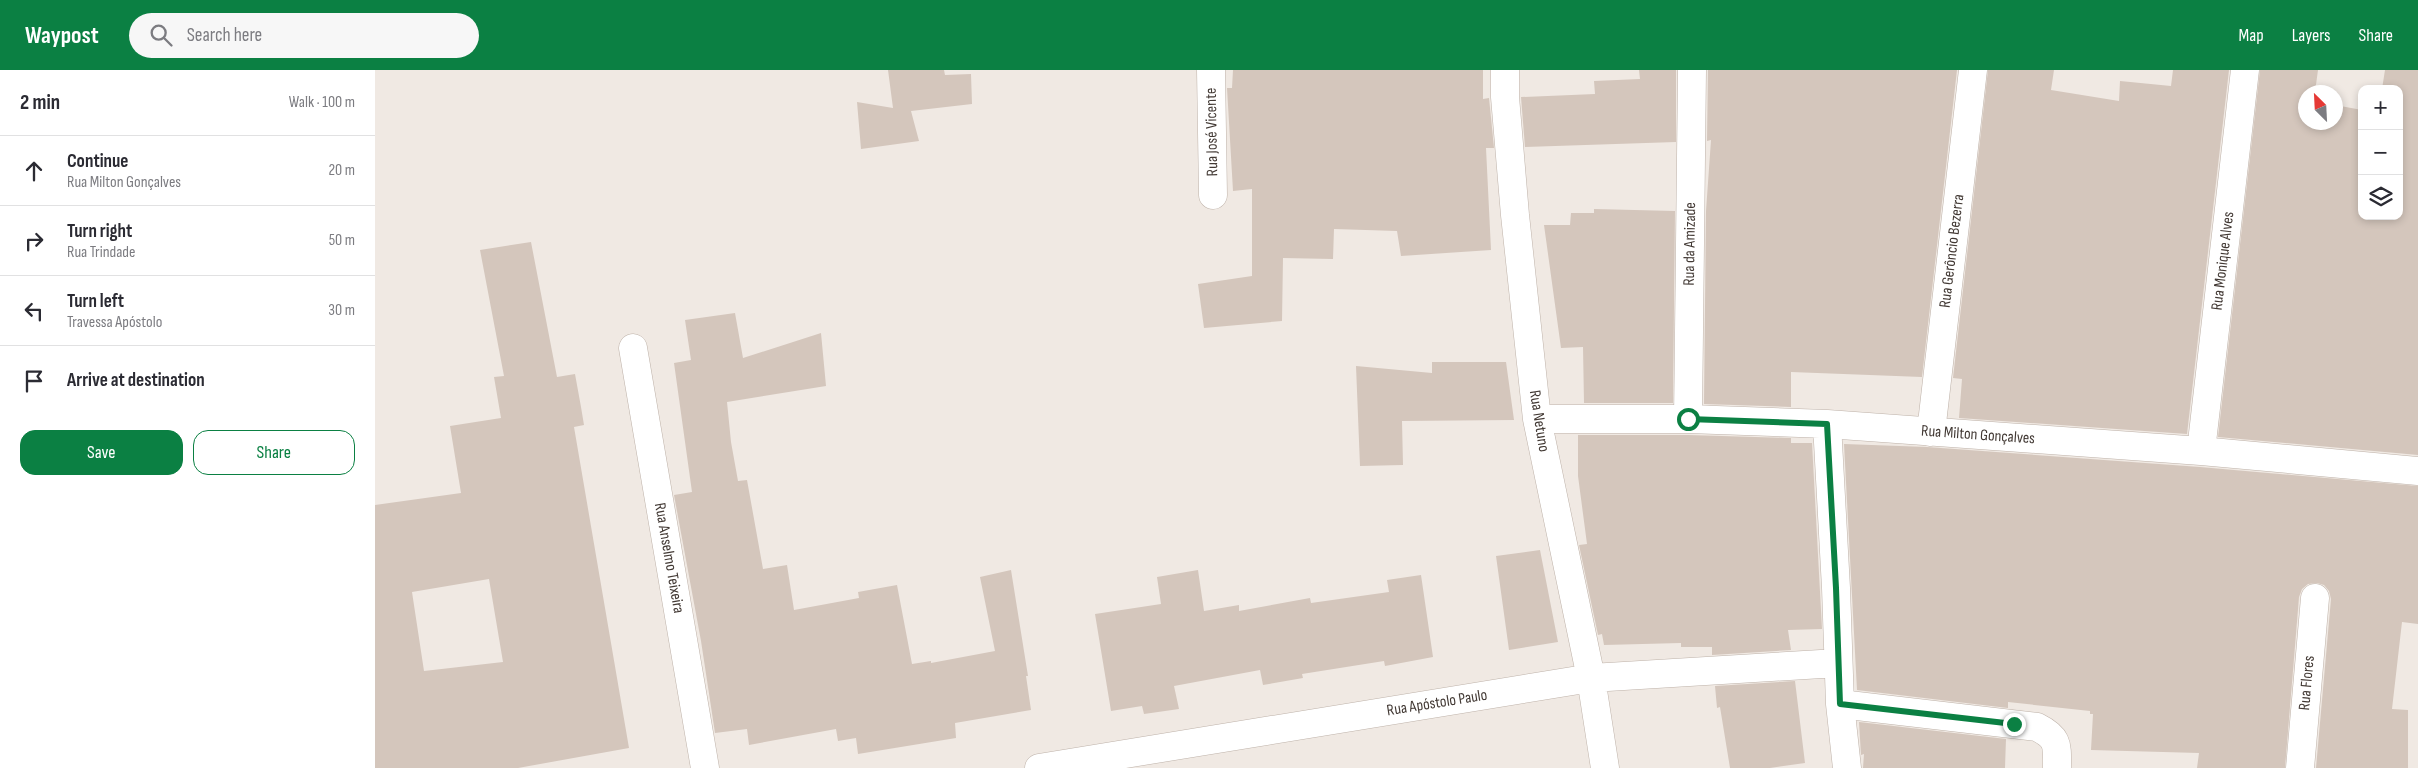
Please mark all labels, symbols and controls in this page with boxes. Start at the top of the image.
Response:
search box [129,13,479,58]
text: Waypost [25,21,99,50]
icon: search [147,21,175,49]
text: Search here [187,24,262,47]
text: Map [2239,25,2264,46]
text: Layers [2292,25,2331,46]
text: Share [2359,25,2393,46]
north arrow [2298,85,2343,130]
map controls [2358,85,2403,220]
button: + [2358,85,2403,130]
street label: Rua José Vicente [1202,88,1222,176]
text: 2 min [20,90,60,115]
text: Walk · 100 m [289,93,355,112]
button: − [2358,130,2403,175]
text: Continue [67,150,128,173]
icon: ahead [20,157,48,185]
text: 20 m [328,161,355,180]
text: Rua Milton Gonçalves [67,173,181,192]
button: layers [2358,175,2403,220]
street label: Rua Gerôncio Bezerra [1936,193,1968,309]
street label: Rua da Amizade [1680,202,1700,286]
street label: Rua Monique Alves [2208,210,2239,311]
text: Turn right [67,220,132,243]
icon: right [20,227,48,255]
text: 50 m [329,231,355,250]
text: Rua Trindade [67,243,135,262]
text: Turn left [67,290,124,313]
icon: left [20,297,48,325]
text: 30 m [328,301,355,320]
text: Travessa Apóstolo [67,313,162,332]
icon: arrive [20,367,48,395]
text: Arrive at destination [67,369,205,392]
street label: Rua Netuno [1525,389,1553,453]
route start [1677,408,1700,431]
street label: Rua Milton Gonçalves [1920,422,2036,448]
button: Save [20,430,183,475]
button: Share [193,430,355,475]
street label: Rua Anselmo Teixeira [650,501,688,615]
street label: Rua Flores [2295,655,2319,711]
street label: Rua Apóstolo Paulo [1385,686,1489,720]
route end [2003,713,2026,736]

